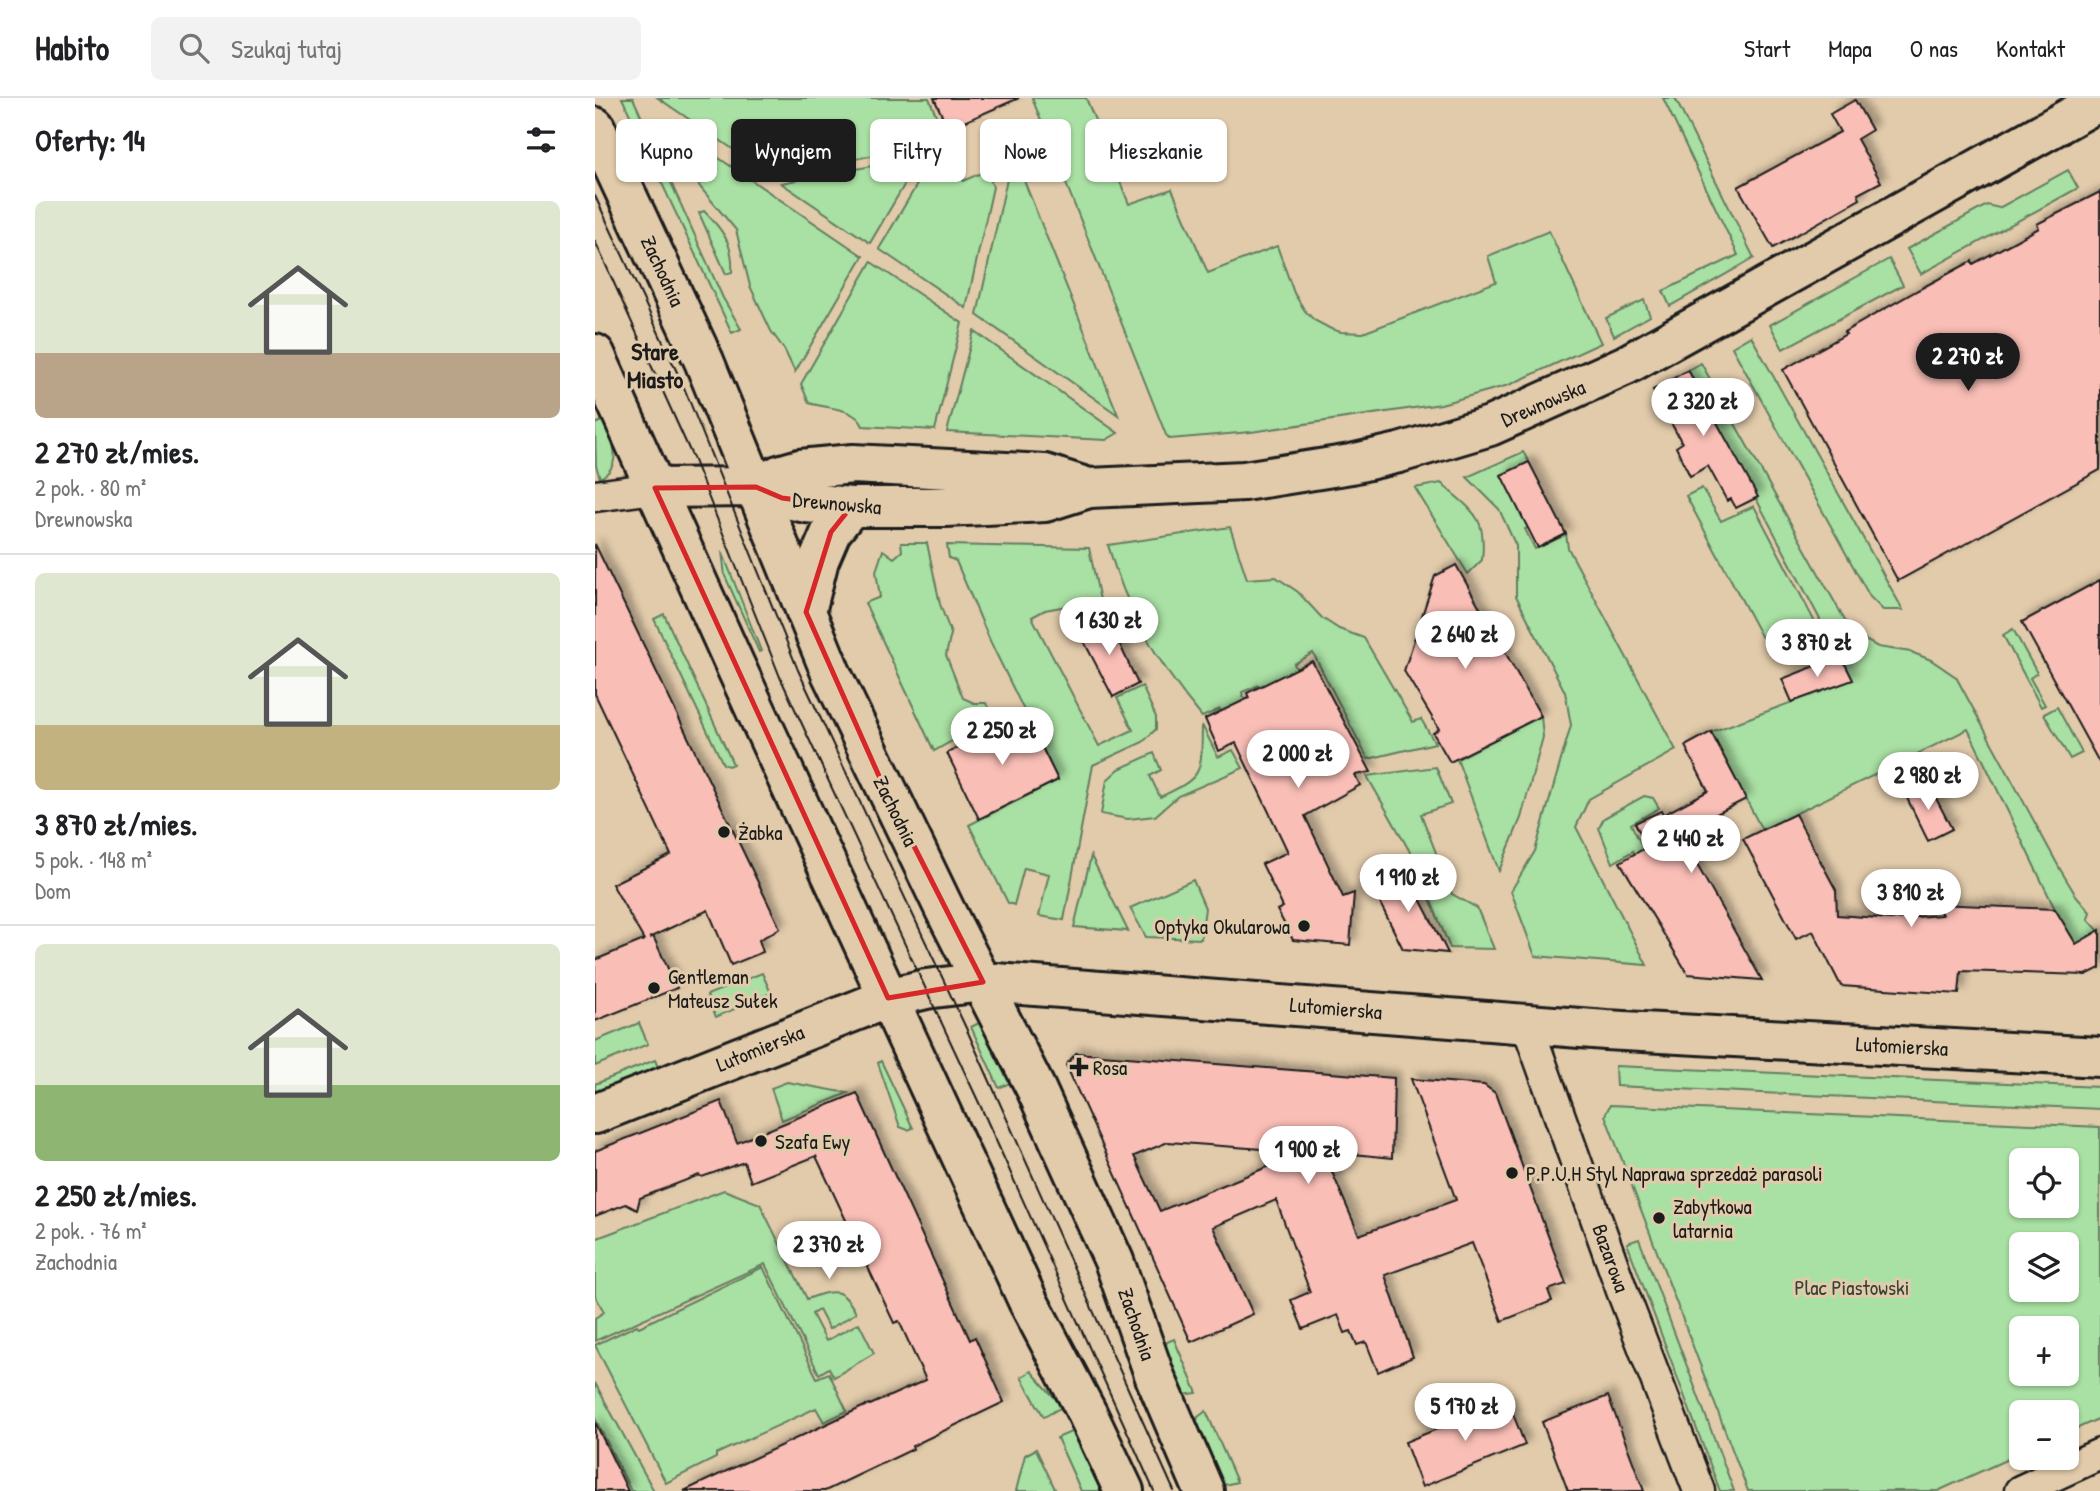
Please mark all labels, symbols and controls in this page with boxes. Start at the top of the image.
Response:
search box [151,17,641,80]
text: Habito [35,26,109,70]
icon: search [175,29,213,67]
text: Szukaj tutaj [231,31,342,66]
text: Start [1744,32,1790,64]
text: Mapa [1828,32,1872,64]
text: O nas [1910,32,1958,64]
text: Kontakt [1996,32,2065,64]
chip: Kupno [616,119,717,182]
chip: Wynajem [731,119,856,182]
chip: Filtry [870,119,966,182]
chip: Nowe [980,119,1071,182]
chip: Mieszkanie [1085,119,1227,182]
text: Oferty: 14 [35,120,145,160]
icon: filters [522,121,560,159]
street label: Zachodnia [634,231,692,311]
icon: home [235,247,361,373]
pin: 2 270 zł [1896,334,2040,393]
district label: Stare Miasto [627,335,683,395]
text: 2 270 zł [1932,340,2004,371]
street label: Drewnowska [1496,372,1590,434]
pin: 2 320 zł [1631,378,1775,438]
text: 2 320 zł [1667,385,1739,416]
text: 2 270 zł/mies. [35,432,199,472]
text: 2 pok. · 80 m² [35,472,146,503]
street label: Drewnowska [791,485,883,521]
text: Drewnowska [35,503,132,534]
pin: 1 630 zł [1037,598,1181,657]
text: 1 630 zł [1075,604,1143,635]
pin: 2 640 zł [1393,612,1537,671]
text: 2 640 zł [1431,618,1499,649]
icon: home [235,619,361,745]
pin: 3 870 zł [1745,620,1889,679]
text: 3 870 zł [1781,626,1853,657]
pin: 2 250 zł [930,708,1074,767]
text: 2 250 zł [967,714,1037,745]
pin: 2 000 zł [1226,730,1370,790]
text: 2 000 zł [1263,737,1333,768]
pin: 2 980 zł [1856,752,2000,812]
text: 2 980 zł [1894,759,1962,790]
street label: Zachodnia [867,771,925,851]
text: 3 870 zł/mies. [35,804,197,844]
pin: 2 440 zł [1619,816,1763,875]
place label: Żabka [738,818,782,847]
text: 2 440 zł [1657,822,1725,853]
marker: Żabka [716,824,732,840]
text: 5 pok. · 148 m² [35,844,152,875]
pin: 1 910 zł [1336,854,1480,914]
text: 1 910 zł [1376,861,1440,892]
pin: 3 810 zł [1839,870,1983,929]
text: Dom [35,875,71,906]
text: 3 810 zł [1877,876,1945,907]
place label: Optyka Okularowa [1154,912,1290,941]
marker: Optyka Okularowa [1296,918,1312,934]
place label: Gentleman Mateusz Sułek [668,962,778,1015]
marker: Gentleman Mateusz Sułek [646,980,662,996]
icon: home [235,990,361,1116]
street label: Lutomierska [1289,990,1383,1026]
street label: Lutomierska [712,1017,808,1079]
street label: Lutomierska [1855,1029,1949,1063]
place label: Rosa [1093,1053,1127,1082]
marker: Rosa [1071,1059,1087,1075]
pin: 1 900 zł [1236,1126,1380,1186]
place label: Szafa Ewy [775,1127,850,1156]
marker: Szafa Ewy [753,1133,769,1149]
text: 1 900 zł [1275,1133,1341,1164]
map controls [2009,1148,2079,1470]
button: locate [2009,1148,2079,1218]
place label: P.P.U.H Styl Naprawa sprzedaż parasoli [1526,1159,1823,1188]
marker: P.P.U.H Styl Naprawa sprzedaż parasoli [1504,1165,1520,1181]
text: 2 250 zł/mies. [35,1175,197,1215]
place label: Zabytkowa latarnia [1673,1192,1752,1245]
marker: Zabytkowa latarnia [1651,1210,1667,1226]
text: 2 pok. · 76 m² [35,1215,147,1246]
street label: Bazarowa [1585,1220,1637,1296]
pin: 2 370 zł [757,1222,901,1281]
text: 2 370 zł [793,1228,865,1259]
button: layers [2009,1232,2079,1302]
text: Zachodnia [35,1246,117,1277]
park label: Plac Piastowski [1795,1273,1909,1302]
street label: Zachodnia [1111,1284,1163,1364]
button: + [2009,1316,2079,1386]
pin: 5 170 zł [1393,1384,1537,1443]
text: 5 170 zł [1431,1390,1499,1421]
button: − [2009,1400,2079,1470]

